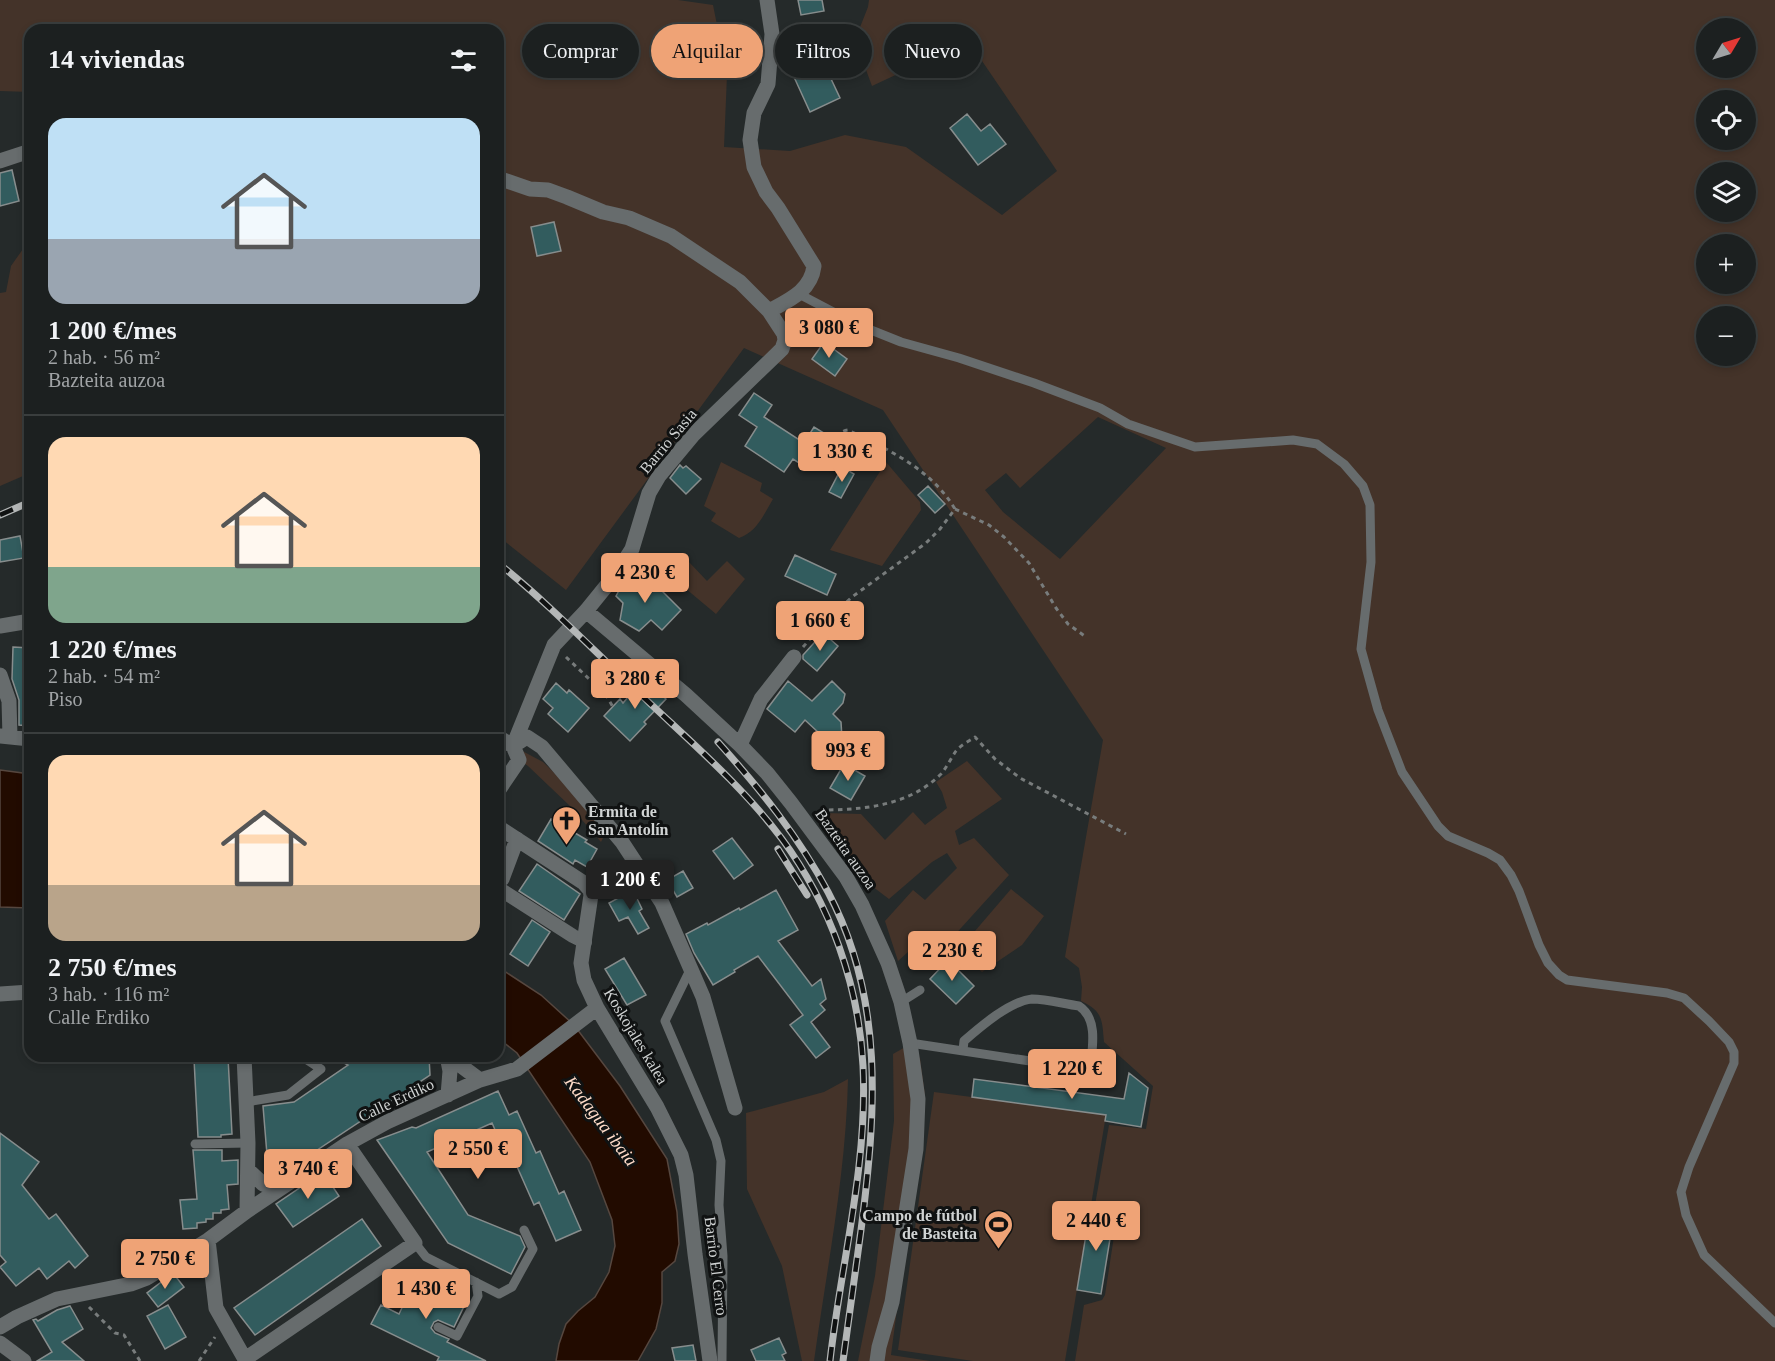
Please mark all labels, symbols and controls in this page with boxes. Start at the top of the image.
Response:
north arrow [1696,18,1756,78]
map controls [1696,18,1756,366]
chip: Comprar [522,24,639,78]
chip: Alquilar [651,24,763,78]
chip: Filtros [775,24,872,78]
chip: Nuevo [884,24,982,78]
icon: filters [447,44,480,77]
text: 14 viviendas [48,45,185,74]
button: locate [1696,90,1756,150]
icon: home [210,157,318,265]
button: layers [1696,162,1756,222]
button: + [1696,234,1756,294]
button: − [1696,306,1756,366]
pin: 3 080 € [774,308,884,359]
text: 1 200 €/mes [48,316,177,345]
text: 3 080 € [799,316,859,338]
text: 2 hab. · 56 m² [48,346,160,368]
text: Bazteita auzoa [48,369,165,391]
street label: Barrio Sasia [636,405,700,477]
pin: 1 330 € [787,432,897,483]
text: 1 330 € [812,440,872,462]
icon: home [210,476,318,584]
pin: 4 230 € [590,553,700,604]
text: 4 230 € [615,561,675,583]
pin: 1 660 € [765,601,875,652]
text: 1 660 € [790,609,850,631]
text: 1 220 €/mes [48,635,177,664]
pin: 3 280 € [580,659,690,710]
text: 2 hab. · 54 m² [48,665,160,687]
text: 3 280 € [605,667,665,689]
text: Piso [48,688,82,710]
pin: 993 € [806,731,890,782]
text: 993 € [826,739,871,761]
icon: home [210,794,318,902]
place label: Ermita de San Antolín [588,803,669,838]
church icon: Ermita de San Antolín [551,804,583,846]
street label: Bazteita auzoa [812,806,880,892]
pin: 1 200 € [575,860,685,911]
text: 1 200 € [600,868,660,890]
pin: 2 230 € [897,931,1007,982]
text: 2 230 € [922,939,982,961]
text: 2 750 €/mes [48,953,177,982]
text: 3 hab. · 116 m² [48,983,169,1005]
street label: Koskojales kalea [600,985,671,1088]
text: Calle Erdiko [48,1006,150,1028]
pin: 1 220 € [1017,1049,1127,1100]
text: 1 220 € [1042,1057,1102,1079]
water label: Kadagua ibaia [560,1071,641,1170]
street label: Calle Erdiko [356,1075,436,1125]
pin: 2 550 € [423,1129,533,1180]
text: 2 550 € [448,1137,508,1159]
pin: 3 740 € [253,1149,363,1200]
text: 3 740 € [278,1157,338,1179]
pin: 2 440 € [1041,1201,1151,1252]
place label: Campo de fútbol de Basteita [862,1207,978,1242]
sports icon: Campo de fútbol de Basteita [982,1208,1014,1250]
text: 2 440 € [1066,1209,1126,1231]
street label: Barrio El Cerro [701,1216,731,1316]
pin: 2 750 € [110,1239,220,1290]
text: 2 750 € [135,1247,195,1269]
pin: 1 430 € [371,1269,481,1320]
text: 1 430 € [396,1277,456,1299]

